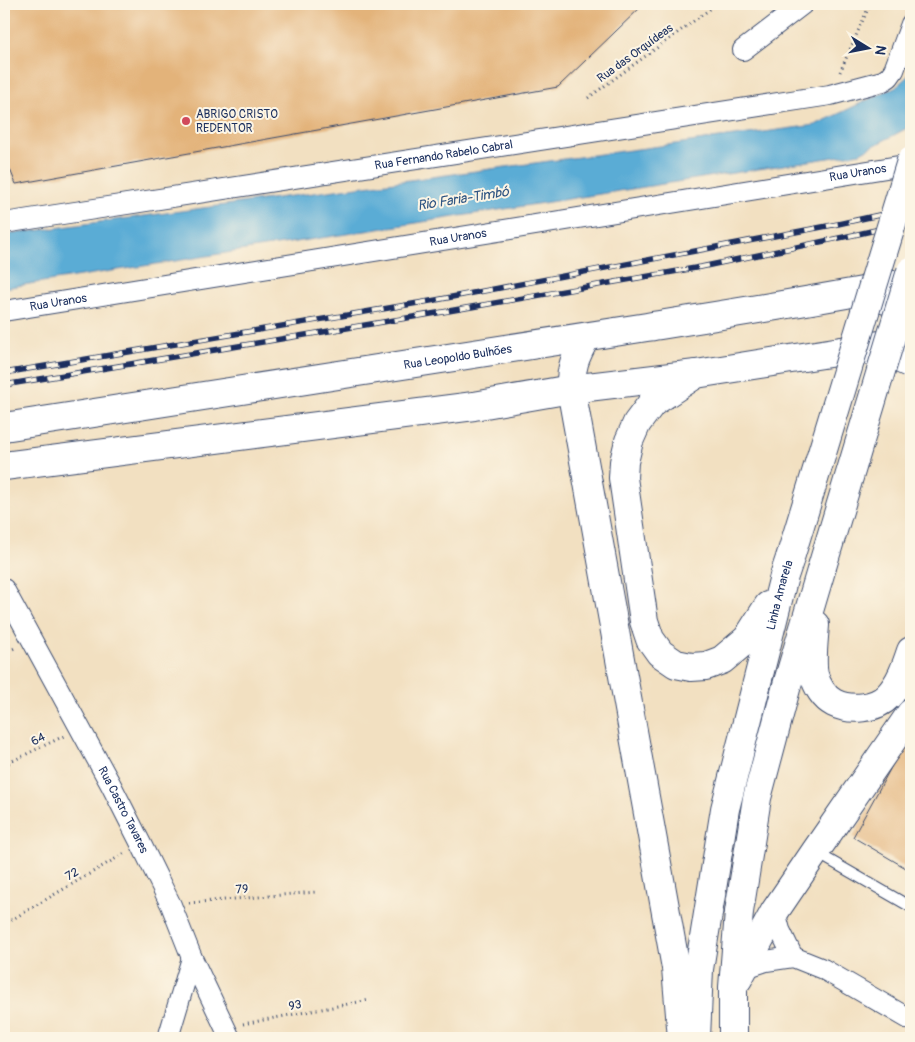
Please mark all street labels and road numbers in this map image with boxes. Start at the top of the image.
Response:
street label: Rua das Orquídeas [594,20,677,86]
street label: Rua Fernando Rabelo Cabral [374,137,514,173]
street label: Rua Uranos [828,161,888,185]
street label: Rua Uranos [429,226,488,250]
street label: Rua Uranos [29,291,89,315]
street label: Rua Leopoldo Bulhões [402,342,514,373]
street label: Linha Amarela [764,558,797,632]
street label: 64 [29,730,48,749]
street label: Rua Castro Tavares [94,764,152,856]
street label: 72 [63,865,82,884]
street label: 79 [235,881,249,898]
street label: 93 [287,997,303,1014]

